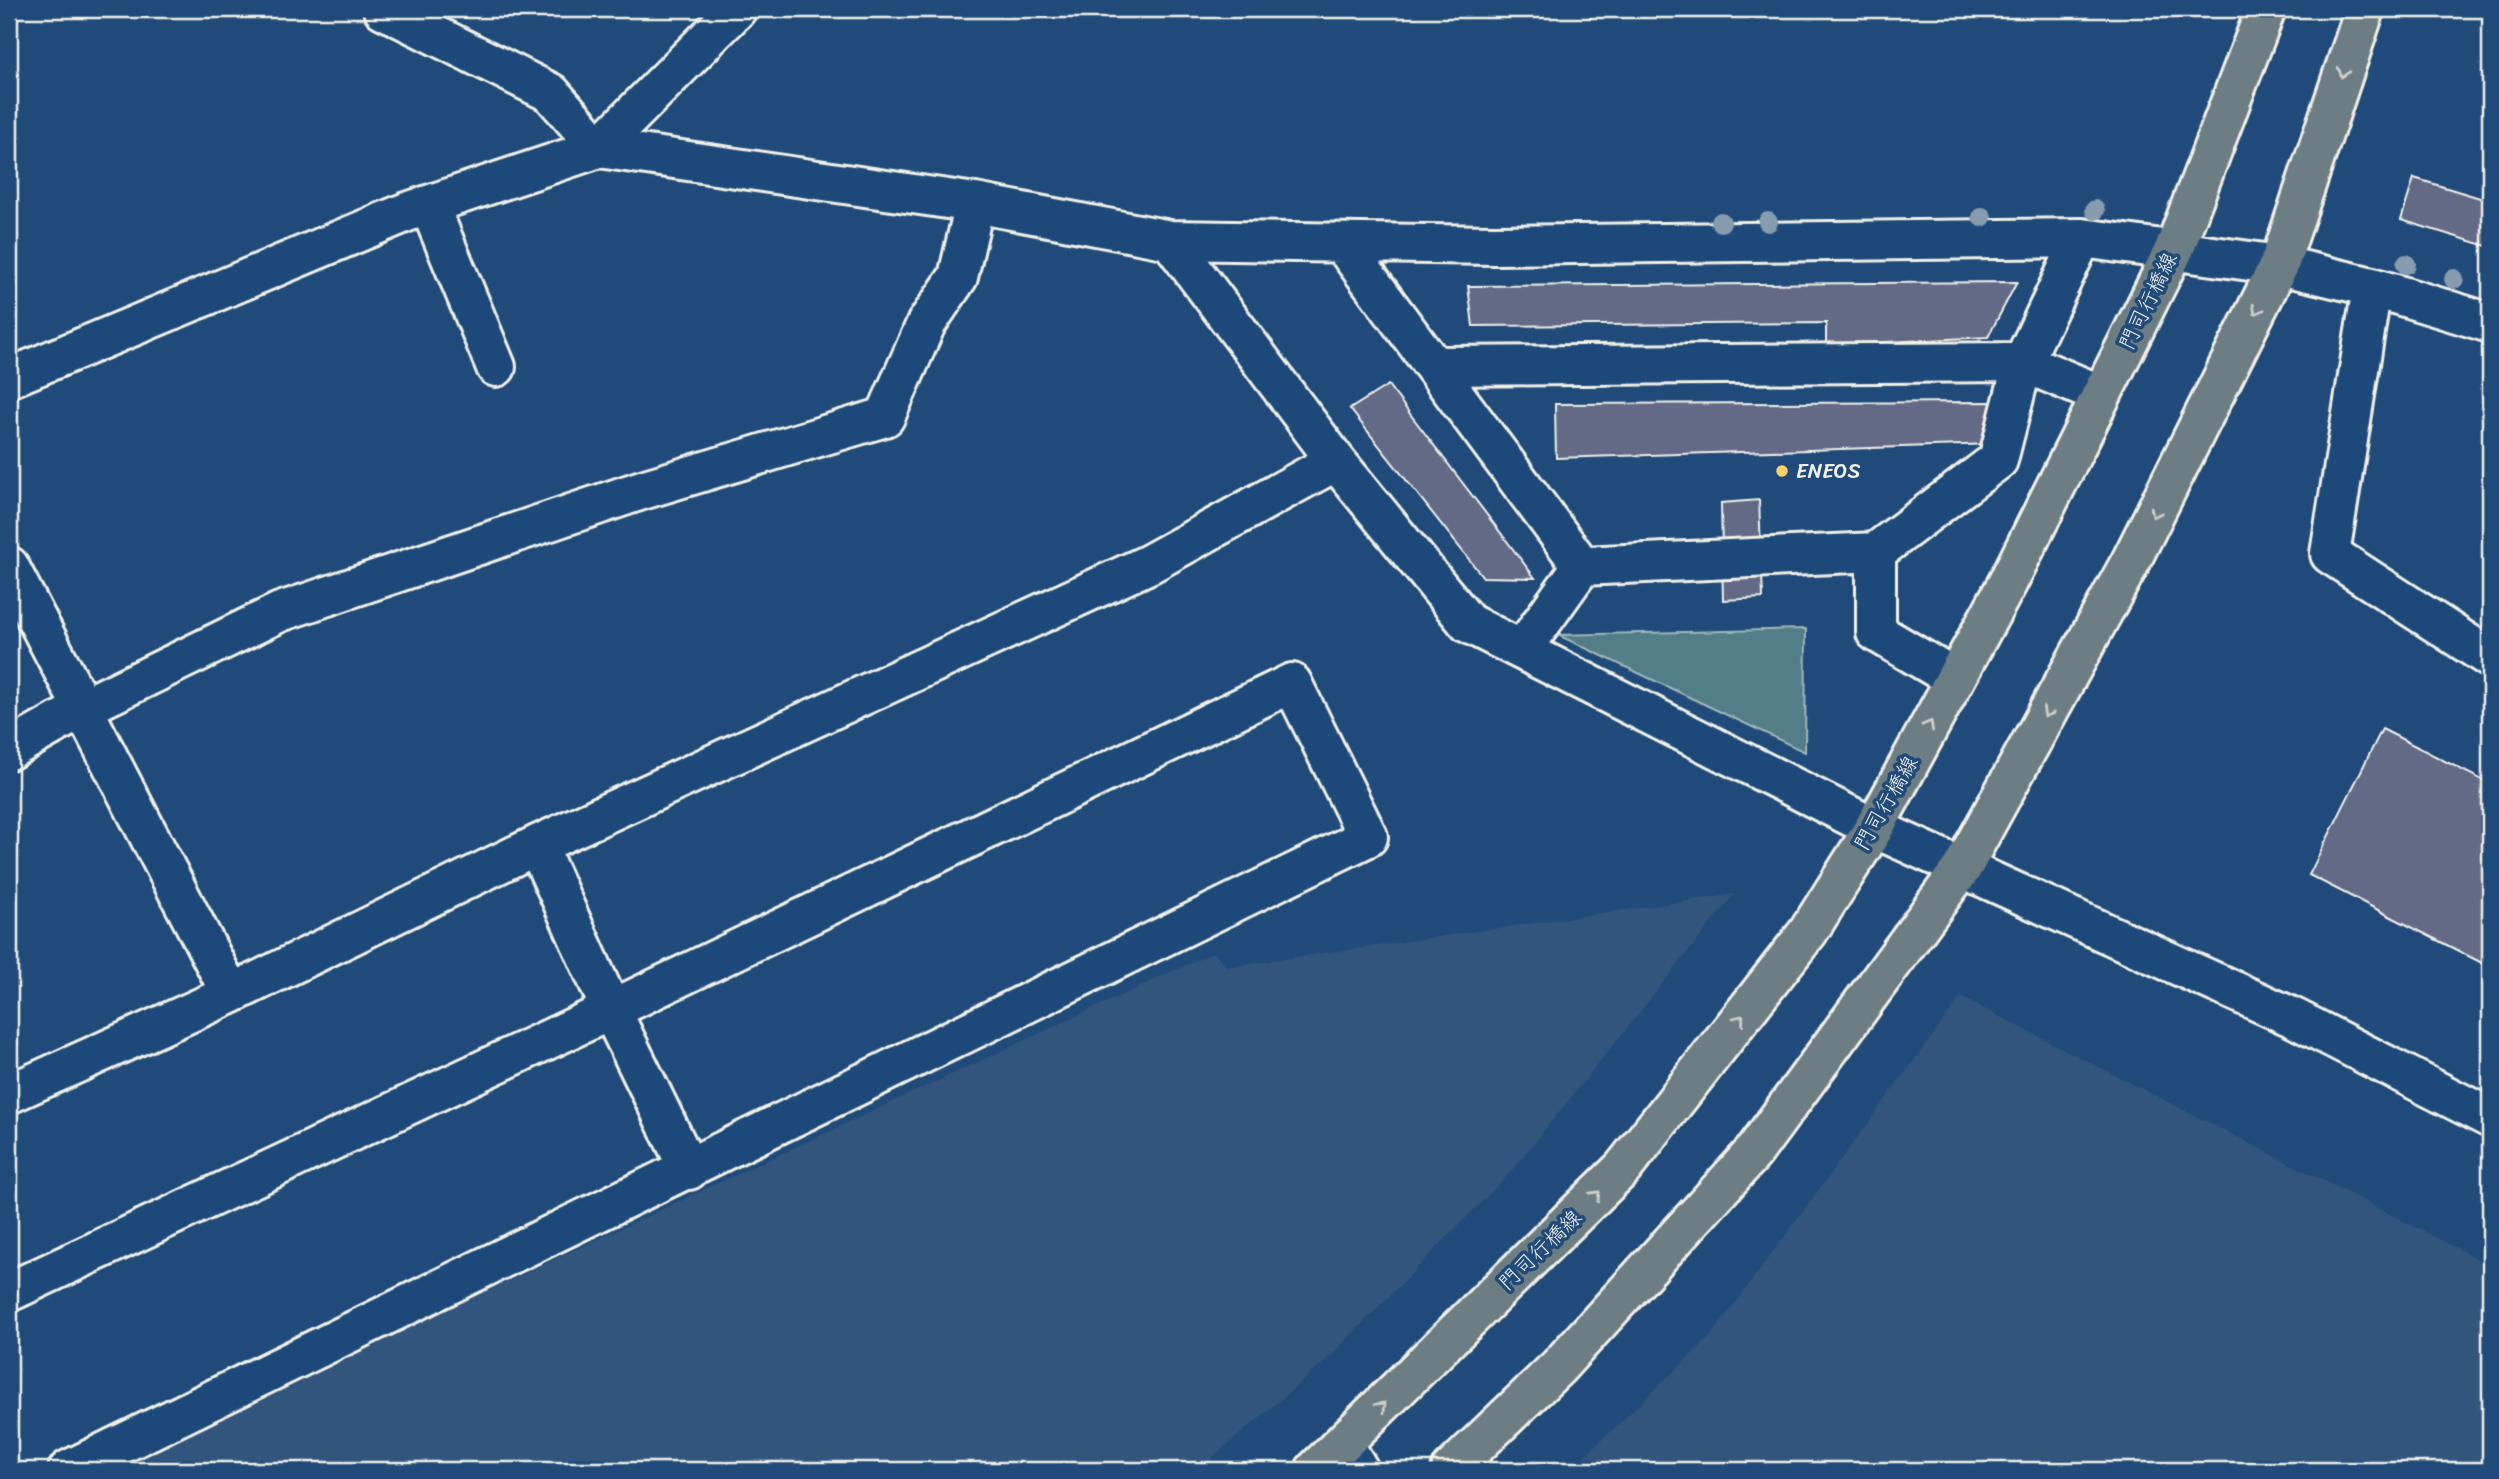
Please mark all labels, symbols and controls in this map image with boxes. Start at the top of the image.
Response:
one-way arrow [2337,67,2351,79]
street label: 門司行橋線 [2108,245,2188,357]
one-way arrow [2251,303,2265,315]
place label: ENEOS [1796,452,1861,490]
marker: ENEOS [1774,463,1790,479]
one-way arrow [2149,506,2163,518]
one-way arrow [2042,706,2055,719]
one-way arrow [1921,720,1935,732]
street label: 門司行橋線 [1843,748,1929,858]
one-way arrow [1732,1014,1745,1026]
one-way arrow [1588,1190,1601,1203]
street label: 門司行橋線 [1489,1200,1591,1300]
one-way arrow [1374,1401,1387,1414]

